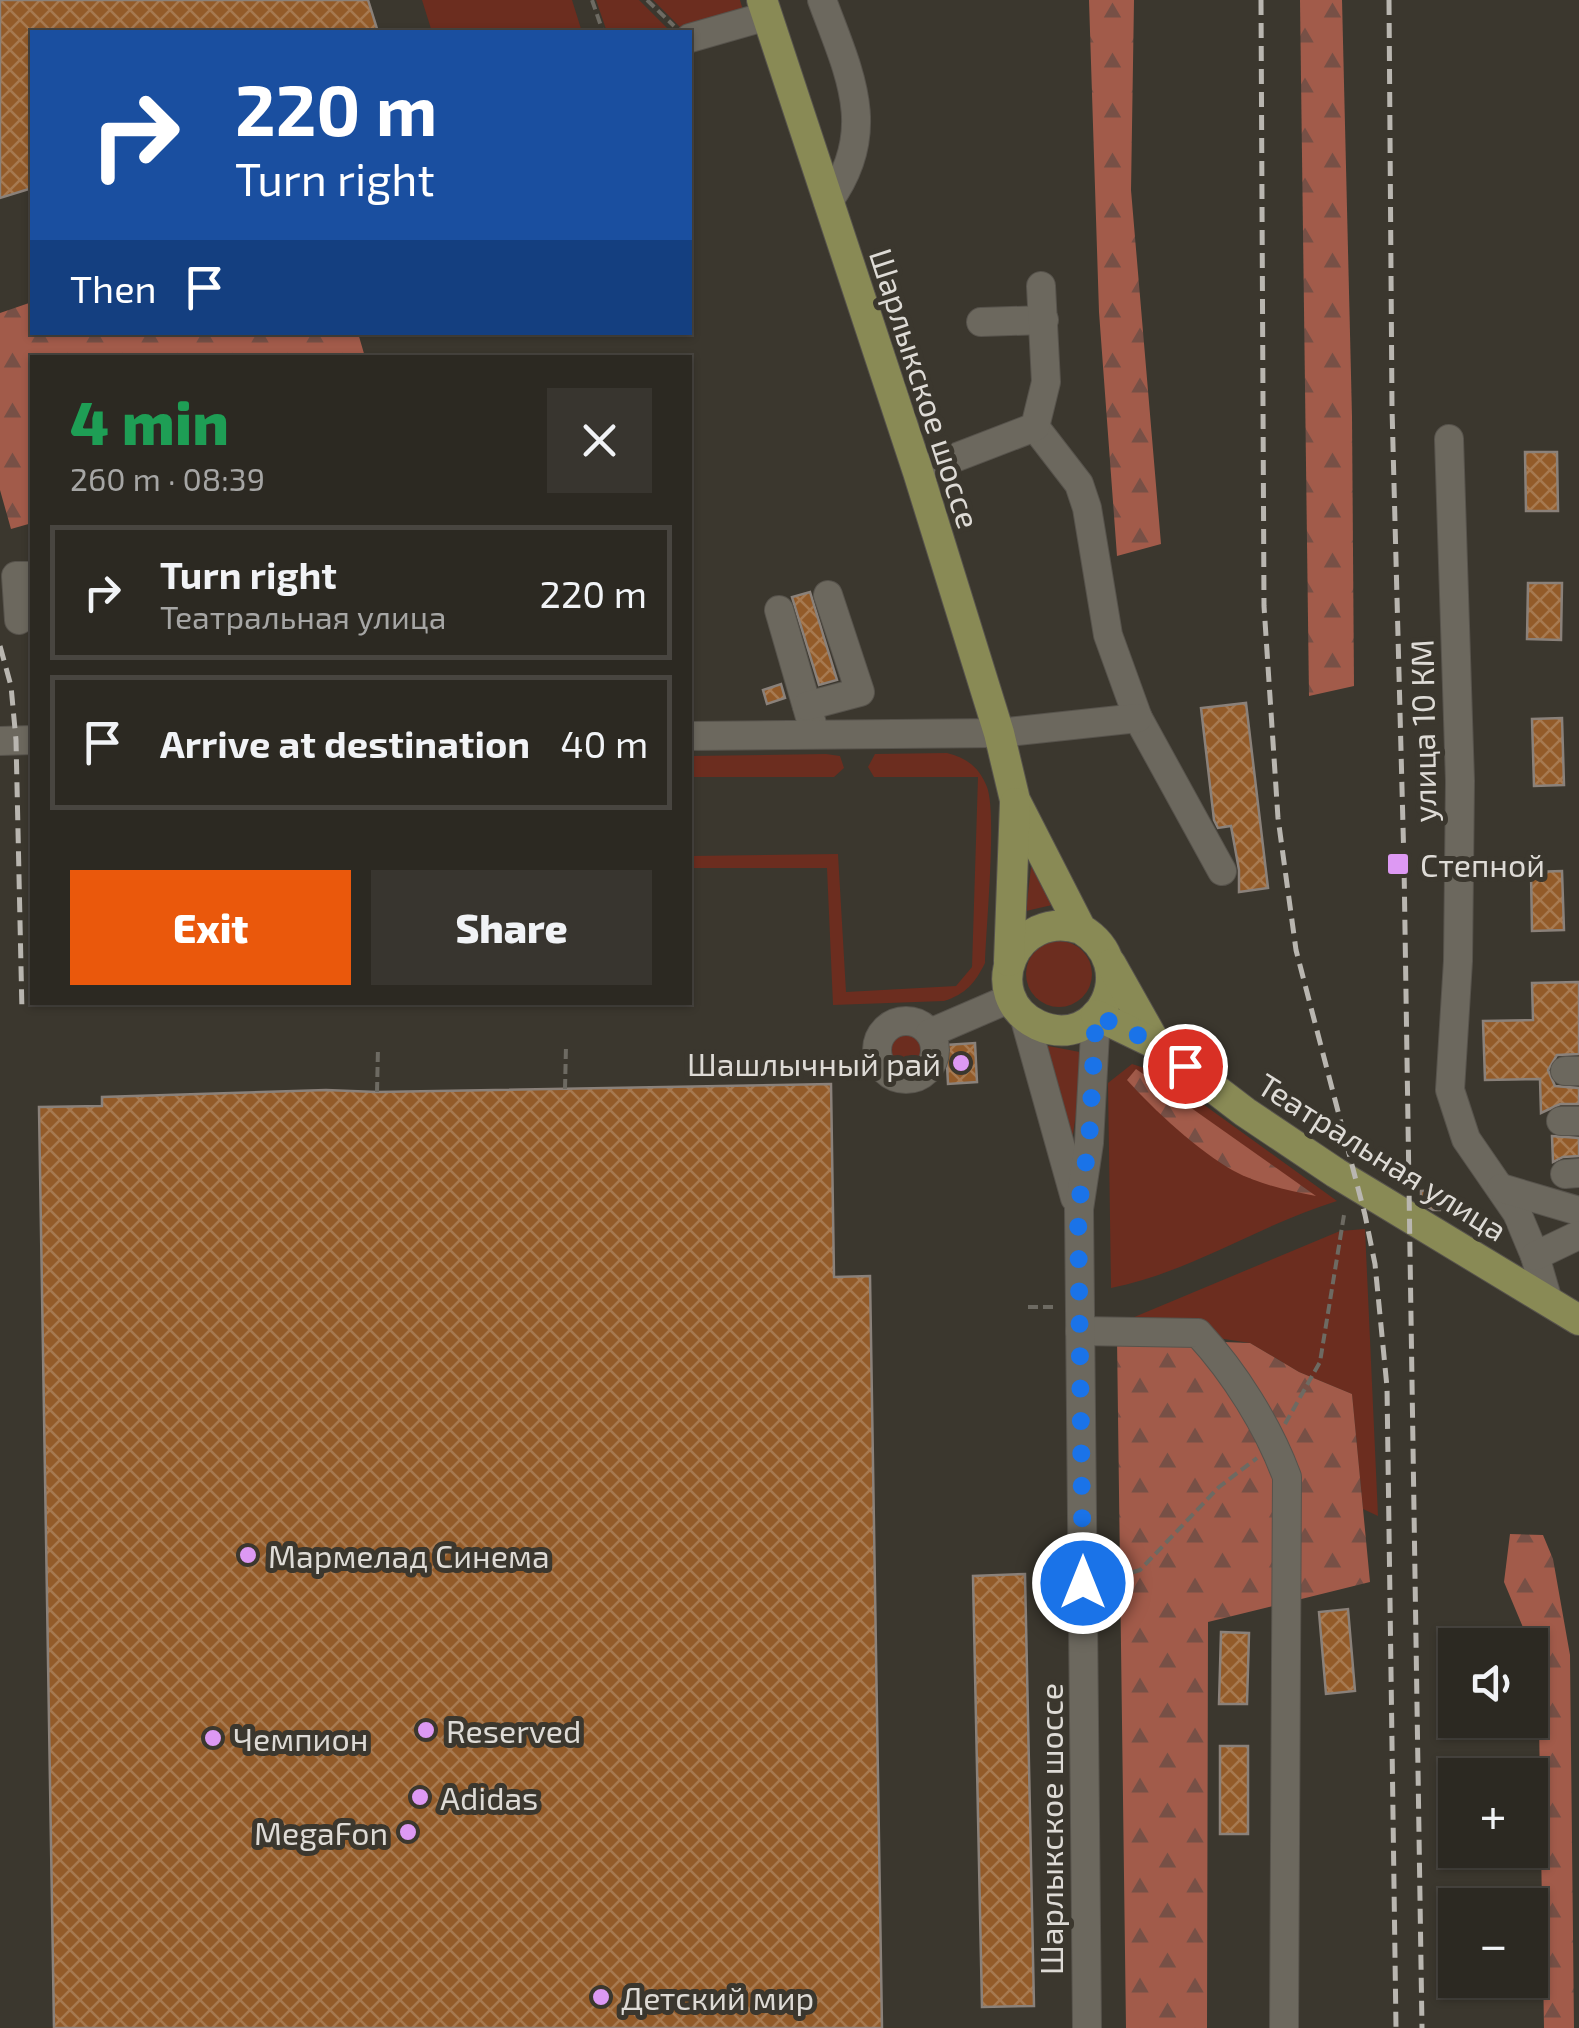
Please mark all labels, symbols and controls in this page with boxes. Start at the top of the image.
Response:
text: 220 m [235,66,437,150]
icon: right [70,70,200,200]
text: Turn right [235,151,435,205]
street label: Шарлыкское шоссе [863,243,989,533]
icon: arrive [177,260,232,315]
text: Then [70,265,157,311]
text: 4 min [70,385,229,457]
button: close [547,388,652,493]
text: 260 m · 08:39 [70,459,265,497]
text: Turn right [160,551,337,597]
icon: right [75,565,130,620]
text: 220 m [540,570,647,616]
text: Театральная улица [160,597,446,635]
street label: улица 10 КМ [1401,639,1444,823]
icon: arrive [75,715,130,770]
text: Arrive at destination [160,720,530,766]
text: 40 m [560,720,648,766]
place label: Степной [1420,845,1545,883]
marker: Степной [1385,851,1411,877]
button: Exit [70,870,351,985]
button: Share [371,870,652,985]
pin [1143,1024,1228,1109]
icon: arrive [1158,1039,1213,1094]
place label: Шашлычный рай [687,1044,941,1082]
marker: Шашлычный рай [950,1052,972,1074]
street label: Театральная улица [1251,1064,1515,1249]
position arrow [1031,1531,1135,1635]
place label: Мармелад Синема [268,1536,550,1574]
marker: Мармелад Синема [237,1544,259,1566]
map controls [1438,1628,1548,1998]
button: sound [1438,1628,1548,1738]
street label: Шарлыкское шоссе [1031,1683,1069,1975]
place label: Reserved [446,1711,581,1749]
place label: Чемпион [233,1719,368,1757]
marker: Reserved [415,1719,437,1741]
marker: Чемпион [202,1727,224,1749]
button: + [1438,1758,1548,1868]
place label: Adidas [440,1778,538,1816]
marker: Adidas [409,1786,431,1808]
place label: MegaFon [254,1813,388,1851]
marker: MegaFon [397,1821,419,1843]
button: − [1438,1888,1548,1998]
place label: Детский мир [621,1978,814,2016]
marker: Детский мир [590,1986,612,2008]

